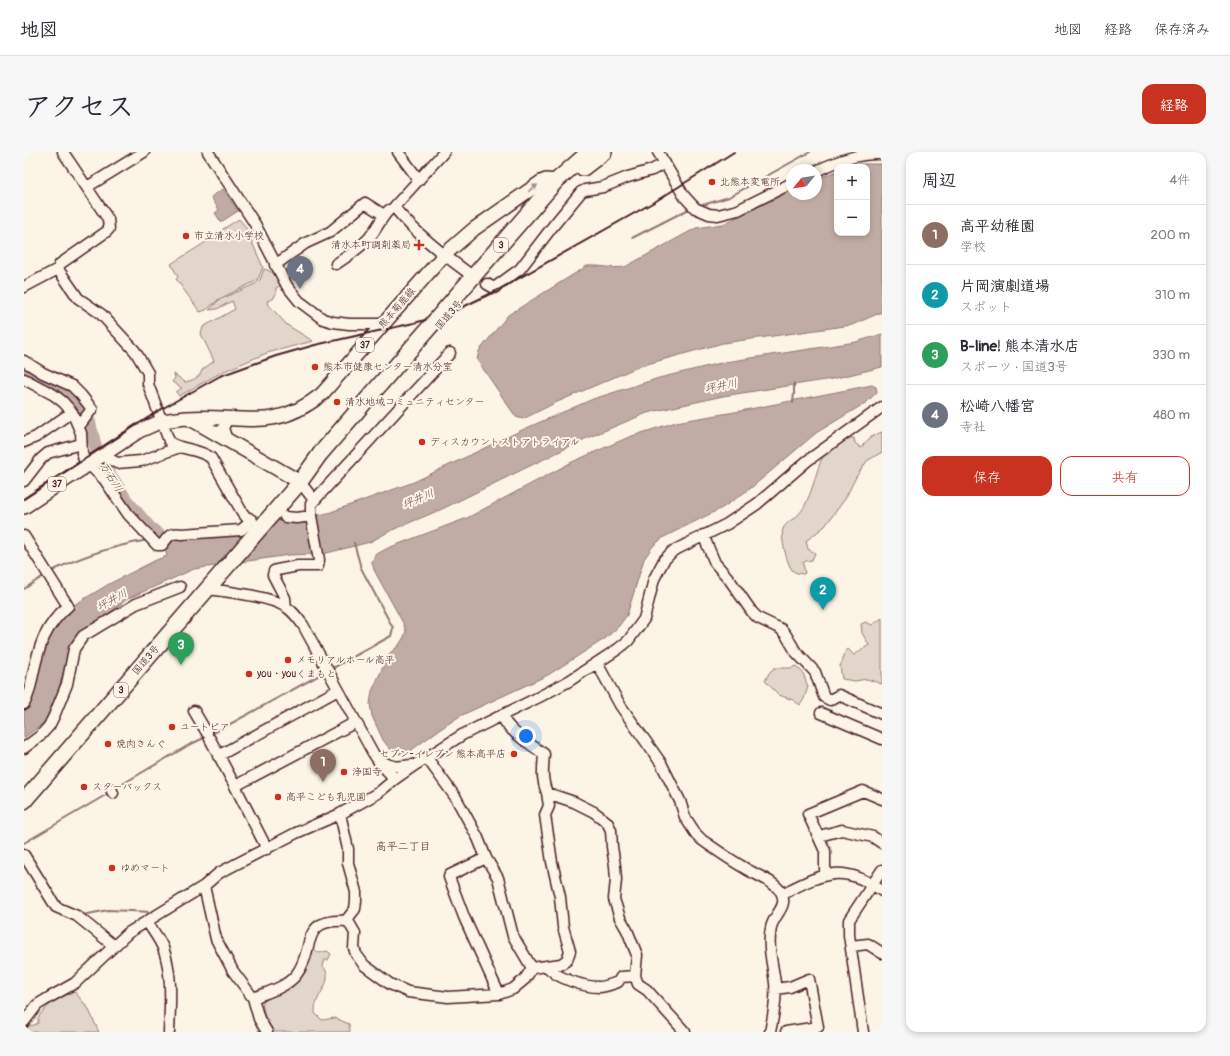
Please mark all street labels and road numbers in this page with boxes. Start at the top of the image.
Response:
road number: 3 [494,238,508,252]
street label: 熊本菊鹿線 [376,285,418,331]
street label: 国道3号 [433,298,465,332]
road number: 37 [356,338,374,352]
road number: 37 [48,477,66,491]
street label: 国道3号 [130,643,162,677]
road number: 3 [114,683,128,697]

